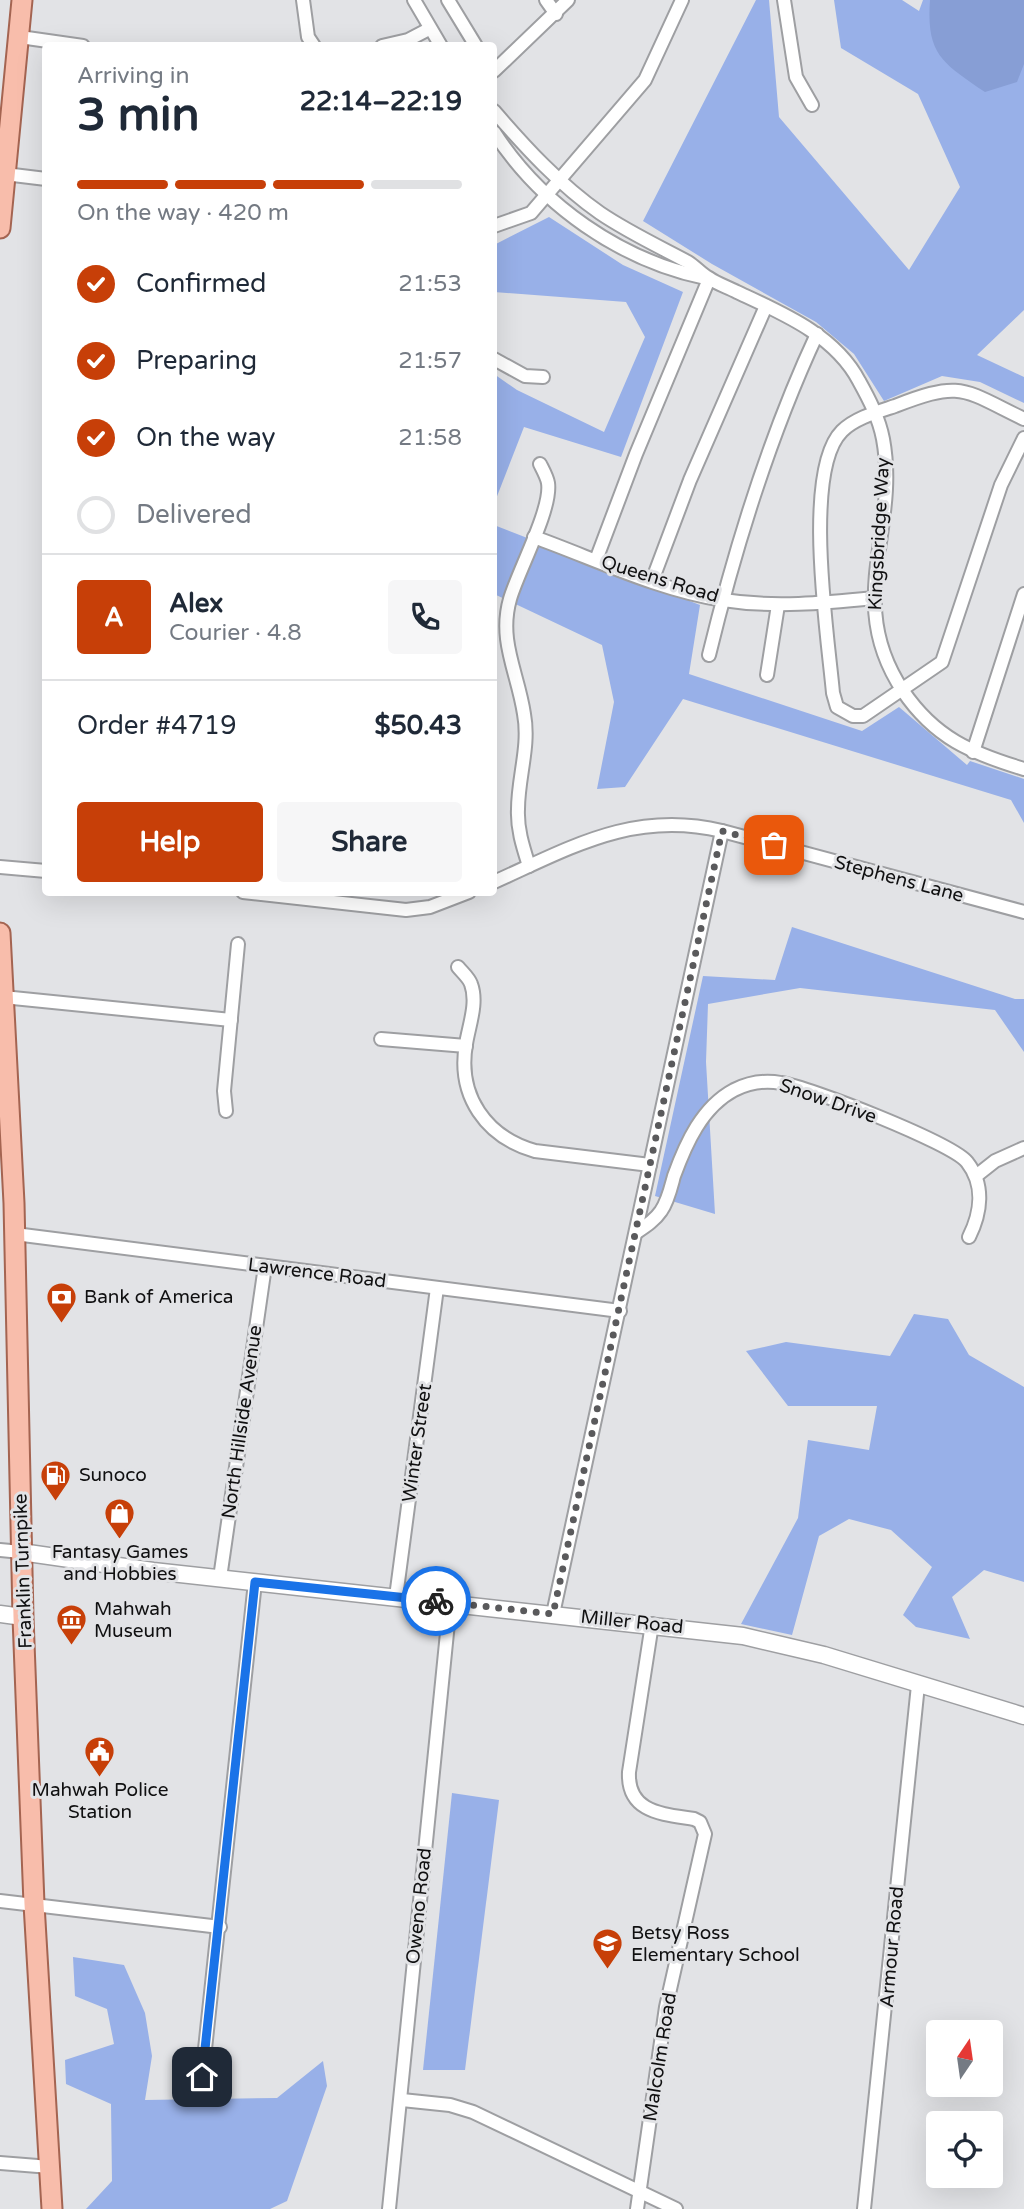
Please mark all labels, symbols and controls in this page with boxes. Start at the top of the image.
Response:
text: Arriving in [77,62,190,90]
text: 22:14–22:19 [300,86,462,117]
text: 3 min [77,88,200,143]
text: On the way · 420 m [77,199,289,227]
icon: check [77,265,115,303]
text: Confirmed [136,268,266,299]
text: 21:53 [398,270,462,298]
icon: check [77,342,115,380]
text: Preparing [136,345,257,376]
text: 21:57 [398,347,462,375]
icon: check [77,419,115,457]
text: On the way [136,422,276,453]
text: 21:58 [398,424,462,452]
street label: Kingsbridge Way [864,457,894,611]
text: Delivered [136,499,252,530]
street label: Queens Road [599,551,721,607]
button: phone [388,580,462,654]
text: Alex [169,588,223,619]
text: A [104,602,124,633]
text: Courier · 4.8 [169,619,302,647]
text: Order #4719 [77,710,237,741]
text: $50.43 [374,710,462,741]
button: Help [77,802,263,882]
button: Share [277,802,462,882]
pin [744,815,804,875]
icon: bag [755,826,793,864]
street label: Stephens Lane [832,851,966,907]
street label: Snow Drive [777,1074,879,1128]
street label: Lawrence Road [247,1254,387,1292]
bank icon: Bank of America [44,1280,78,1324]
place label: Bank of America [84,1286,233,1308]
street label: North Hillside Avenue [218,1324,266,1520]
street label: Winter Street [398,1382,436,1504]
fuel station icon: Sunoco [39,1458,73,1502]
place label: Sunoco [79,1464,147,1486]
street label: Franklin Turnpike [9,1493,37,1649]
shop icon: Fantasy Games and Hobbies [103,1496,137,1540]
place label: Fantasy Games and Hobbies [52,1541,188,1585]
courier [401,1566,471,1636]
icon: bike [417,1582,455,1620]
place label: Mahwah Museum [94,1598,173,1642]
museum icon: Mahwah Museum [54,1603,88,1647]
street label: Miller Road [580,1606,684,1638]
public building icon: Mahwah Police Station [83,1734,117,1778]
place label: Mahwah Police Station [32,1779,168,1823]
street label: Oweno Road [402,1847,436,1965]
street label: Armour Road [876,1885,908,2009]
place label: Betsy Ross Elementary School [631,1922,800,1966]
school or university icon: Betsy Ross Elementary School [591,1927,625,1971]
street label: Malcolm Road [639,1991,681,2123]
north arrow [926,2020,1003,2096]
map controls [926,2020,1003,2188]
pin [172,2047,232,2107]
icon: home [183,2058,221,2096]
button: locate [926,2111,1003,2188]

